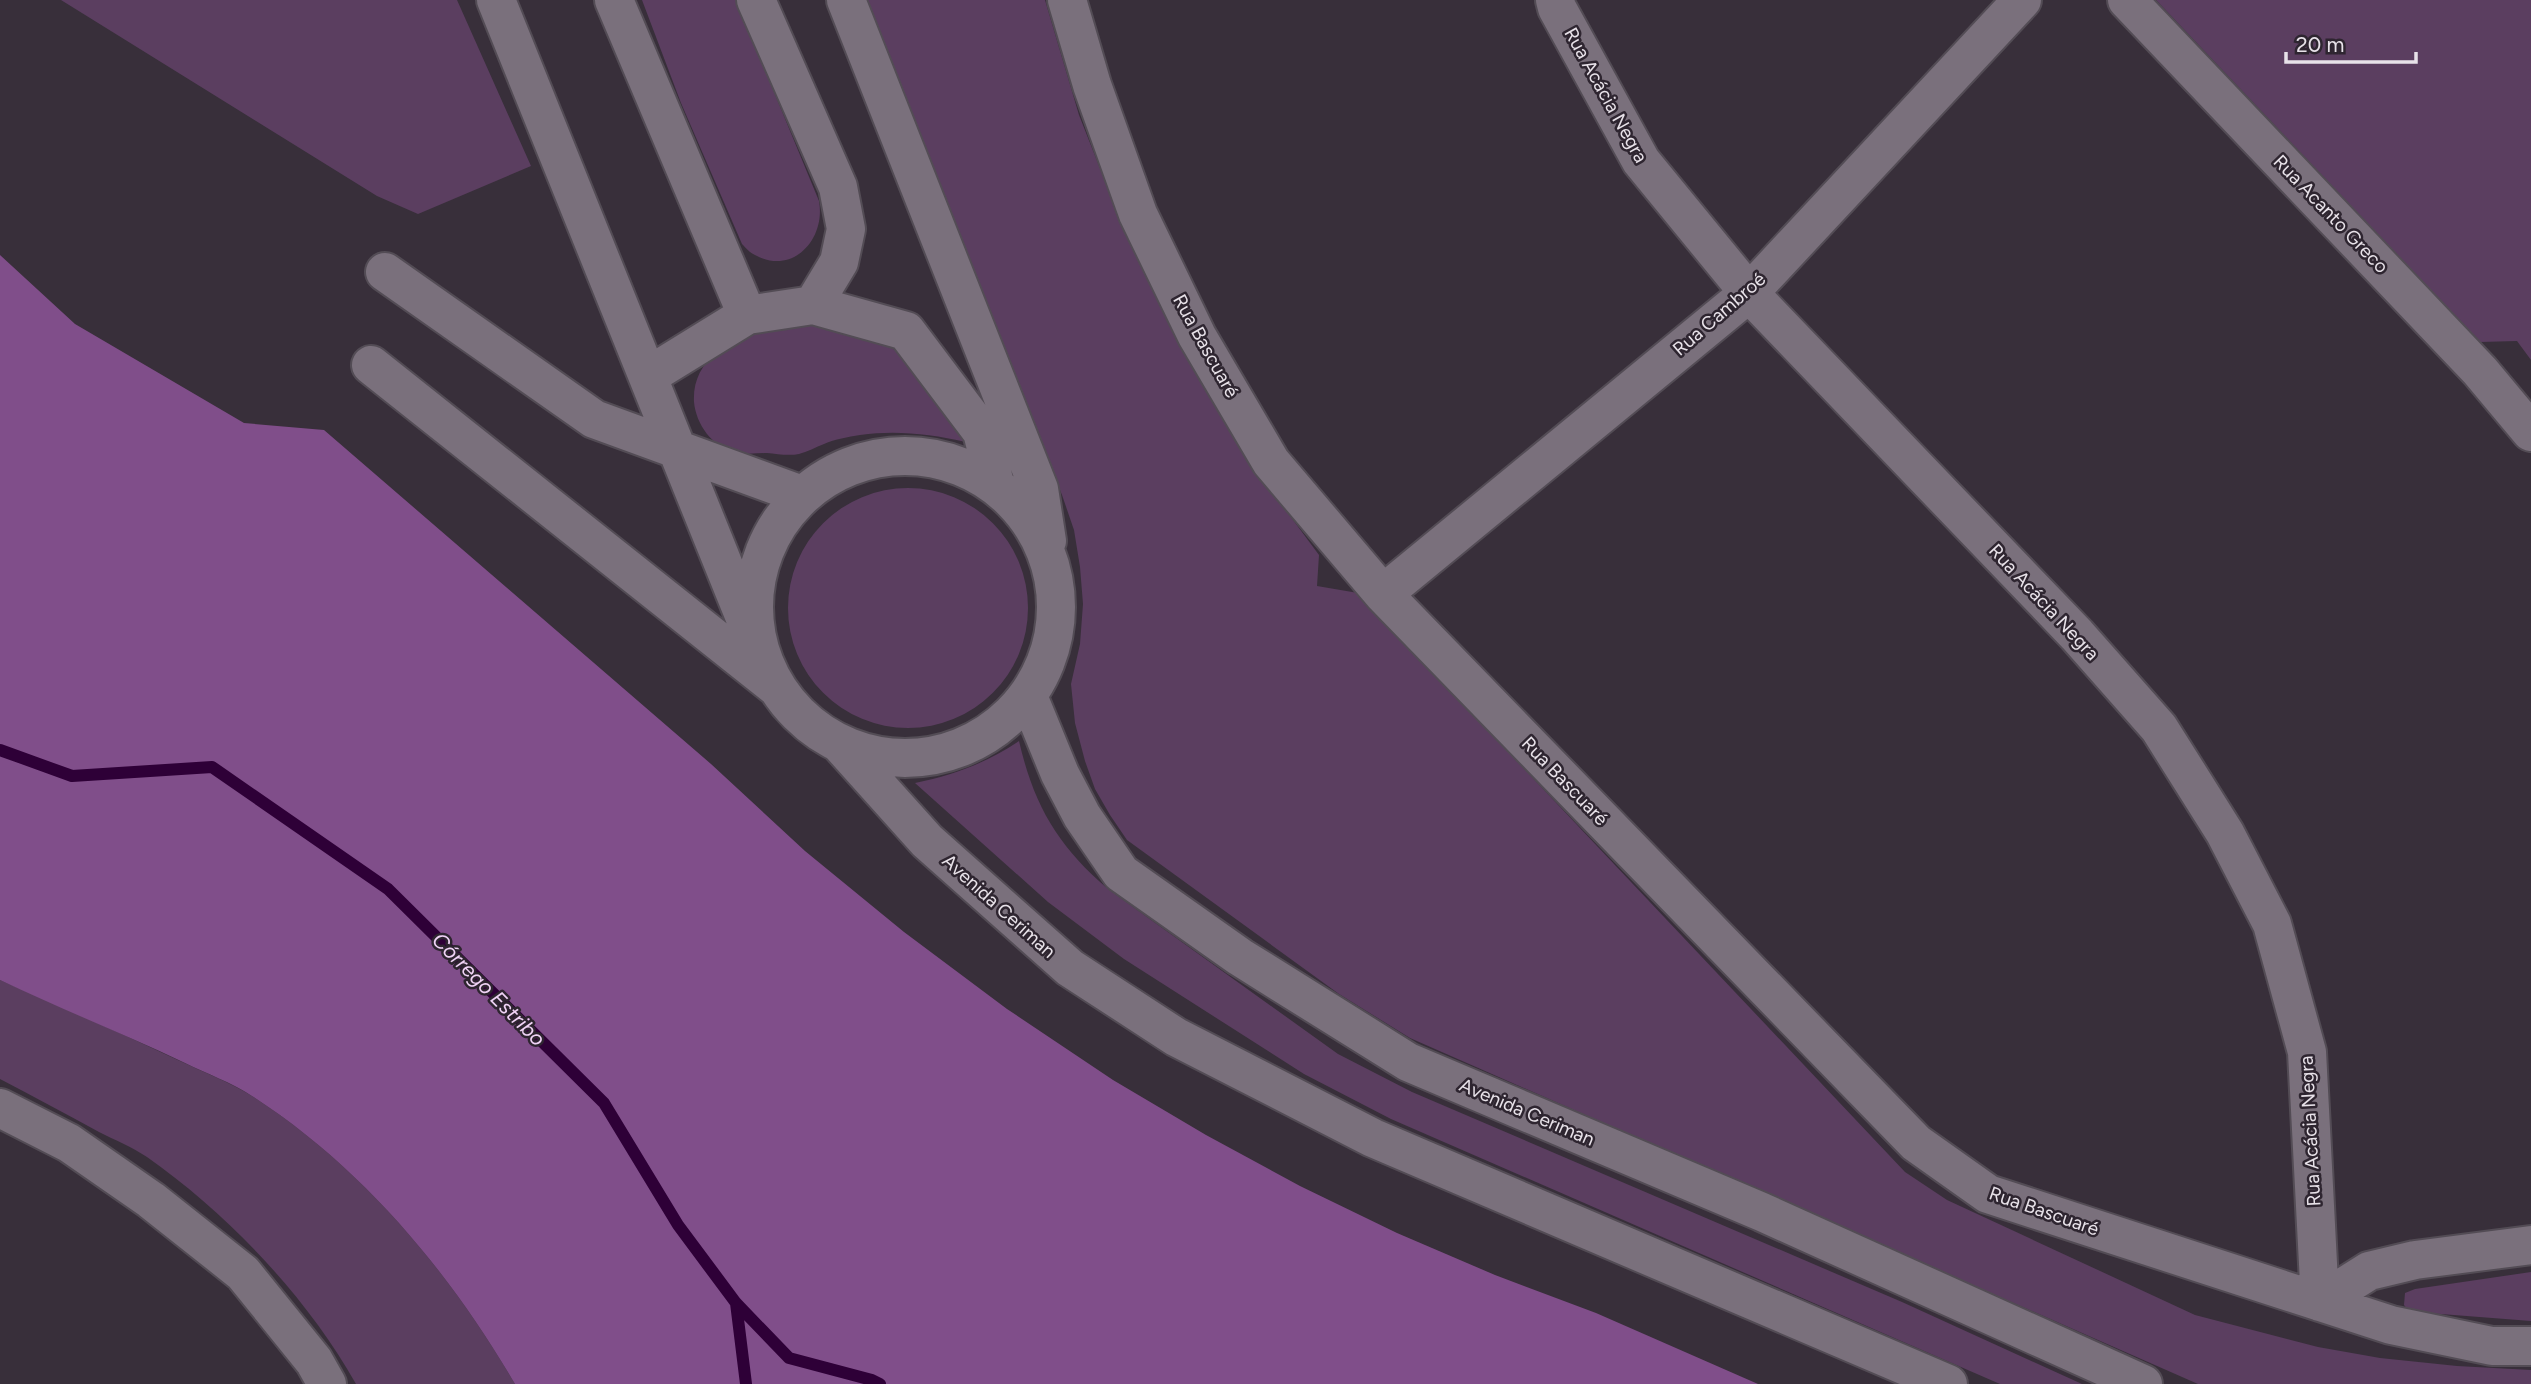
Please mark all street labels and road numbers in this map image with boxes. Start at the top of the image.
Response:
street label: Rua Acácia Negra [1559,23,1653,167]
street label: Rua Acanto Greco [2269,150,2393,278]
street label: Rua Cambroé [1668,267,1770,361]
street label: Rua Bascuaré [1168,290,1244,402]
street label: Rua Acácia Negra [1984,539,2104,665]
street label: Rua Bascuaré [1517,732,1613,830]
street label: Avenida Ceriman [938,849,1060,963]
street label: Rua Acácia Negra [2295,1055,2325,1207]
street label: Avenida Ceriman [1456,1073,1598,1151]
street label: Rua Bascuaré [1986,1182,2102,1240]

